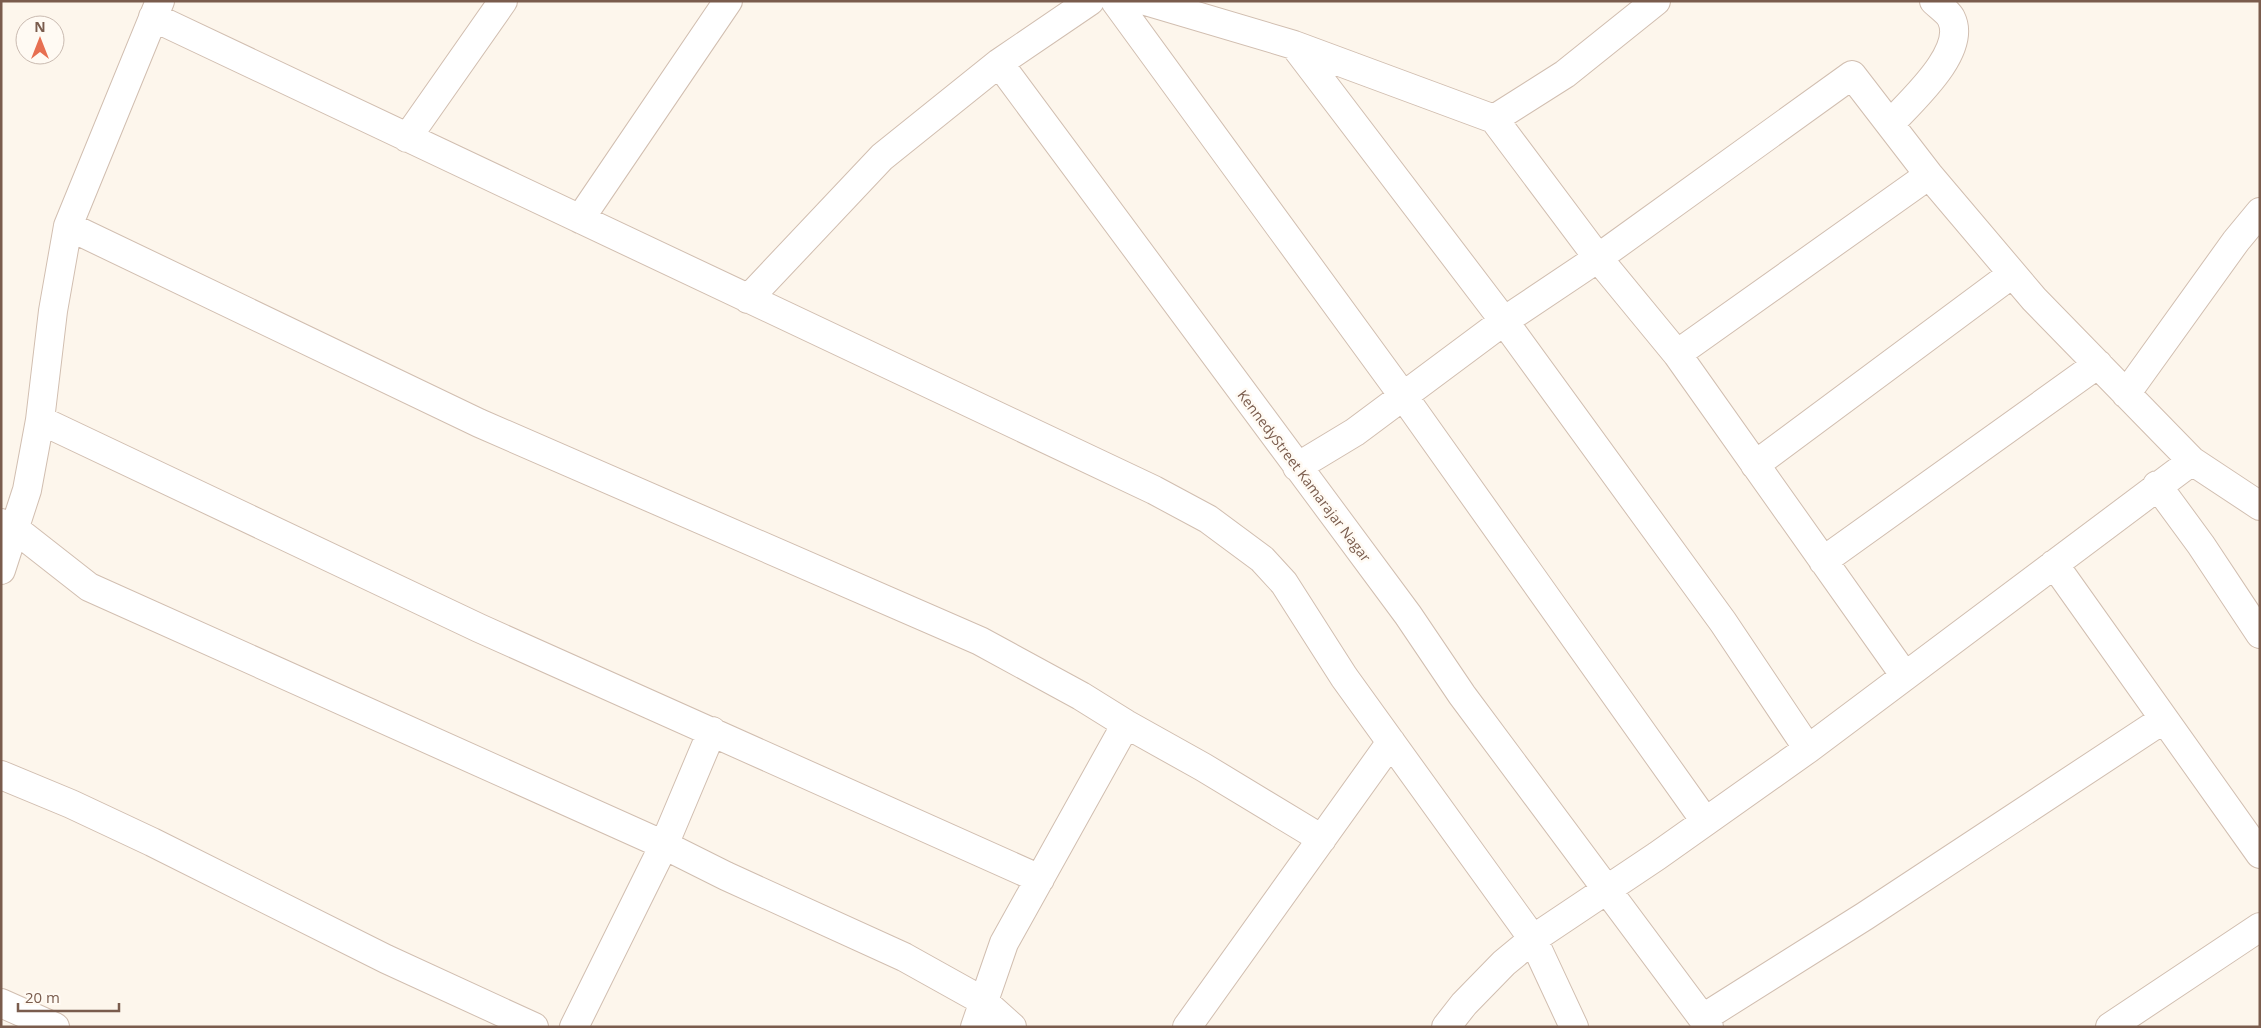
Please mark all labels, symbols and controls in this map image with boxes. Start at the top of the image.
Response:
north arrow [15,15,65,65]
text: N [34,17,46,36]
street label: KennedyStreet Kamarajar Nagar [1233,386,1375,566]
scale bar [18,980,119,1012]
text: 20 m [25,987,60,1007]

